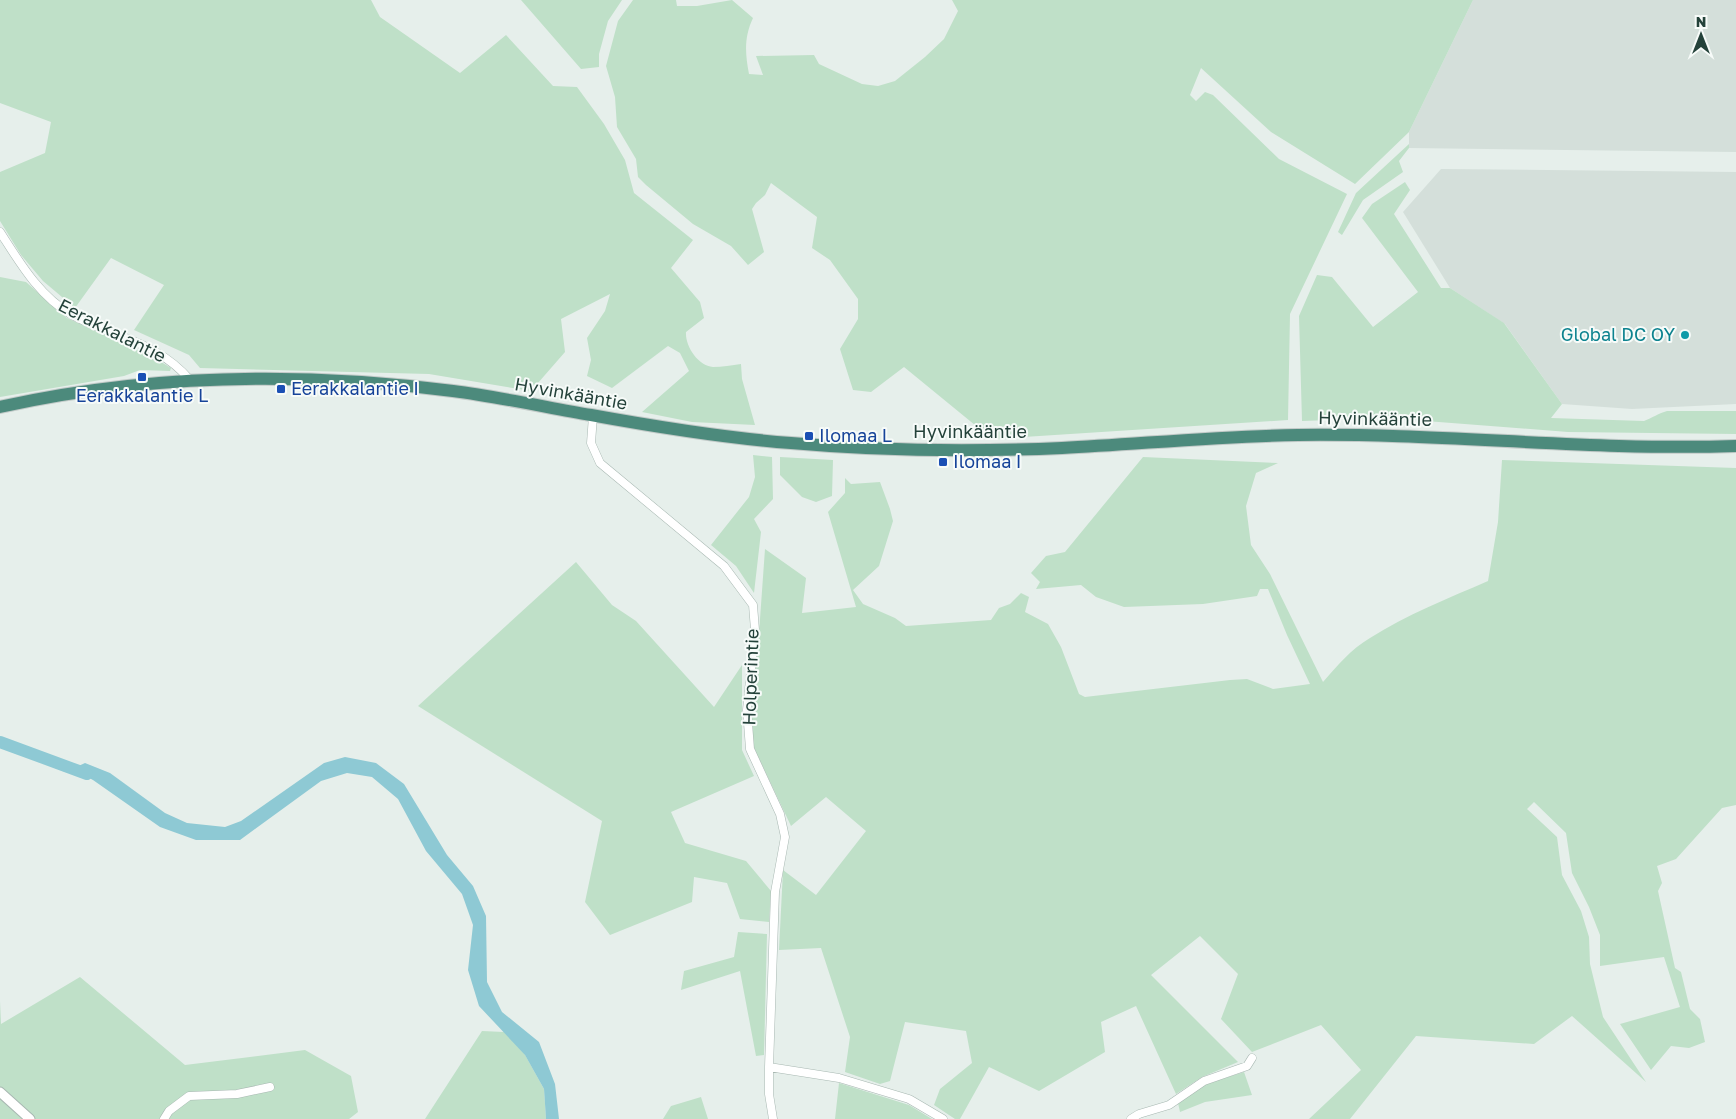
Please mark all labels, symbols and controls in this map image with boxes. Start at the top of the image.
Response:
north arrow [1676,10,1726,60]
text: N [1696,13,1706,30]
street label: Eerakkalantie [55,294,170,367]
place label: Global DC OY [1561,323,1675,345]
marker: Global DC OY [1679,329,1691,341]
marker: Eerakkalantie L [136,371,148,383]
street label: Hyvinkääntie [513,372,629,414]
place label: Eerakkalantie I [291,377,419,399]
marker: Eerakkalantie I [275,383,287,395]
place label: Eerakkalantie L [76,384,208,406]
street label: Hyvinkääntie [1318,406,1432,430]
street label: Hyvinkääntie [913,420,1027,442]
place label: Ilomaa L [819,424,892,446]
marker: Ilomaa L [803,430,815,442]
place label: Ilomaa I [953,450,1021,472]
marker: Ilomaa I [937,456,949,468]
street label: Holperintie [737,628,763,726]

